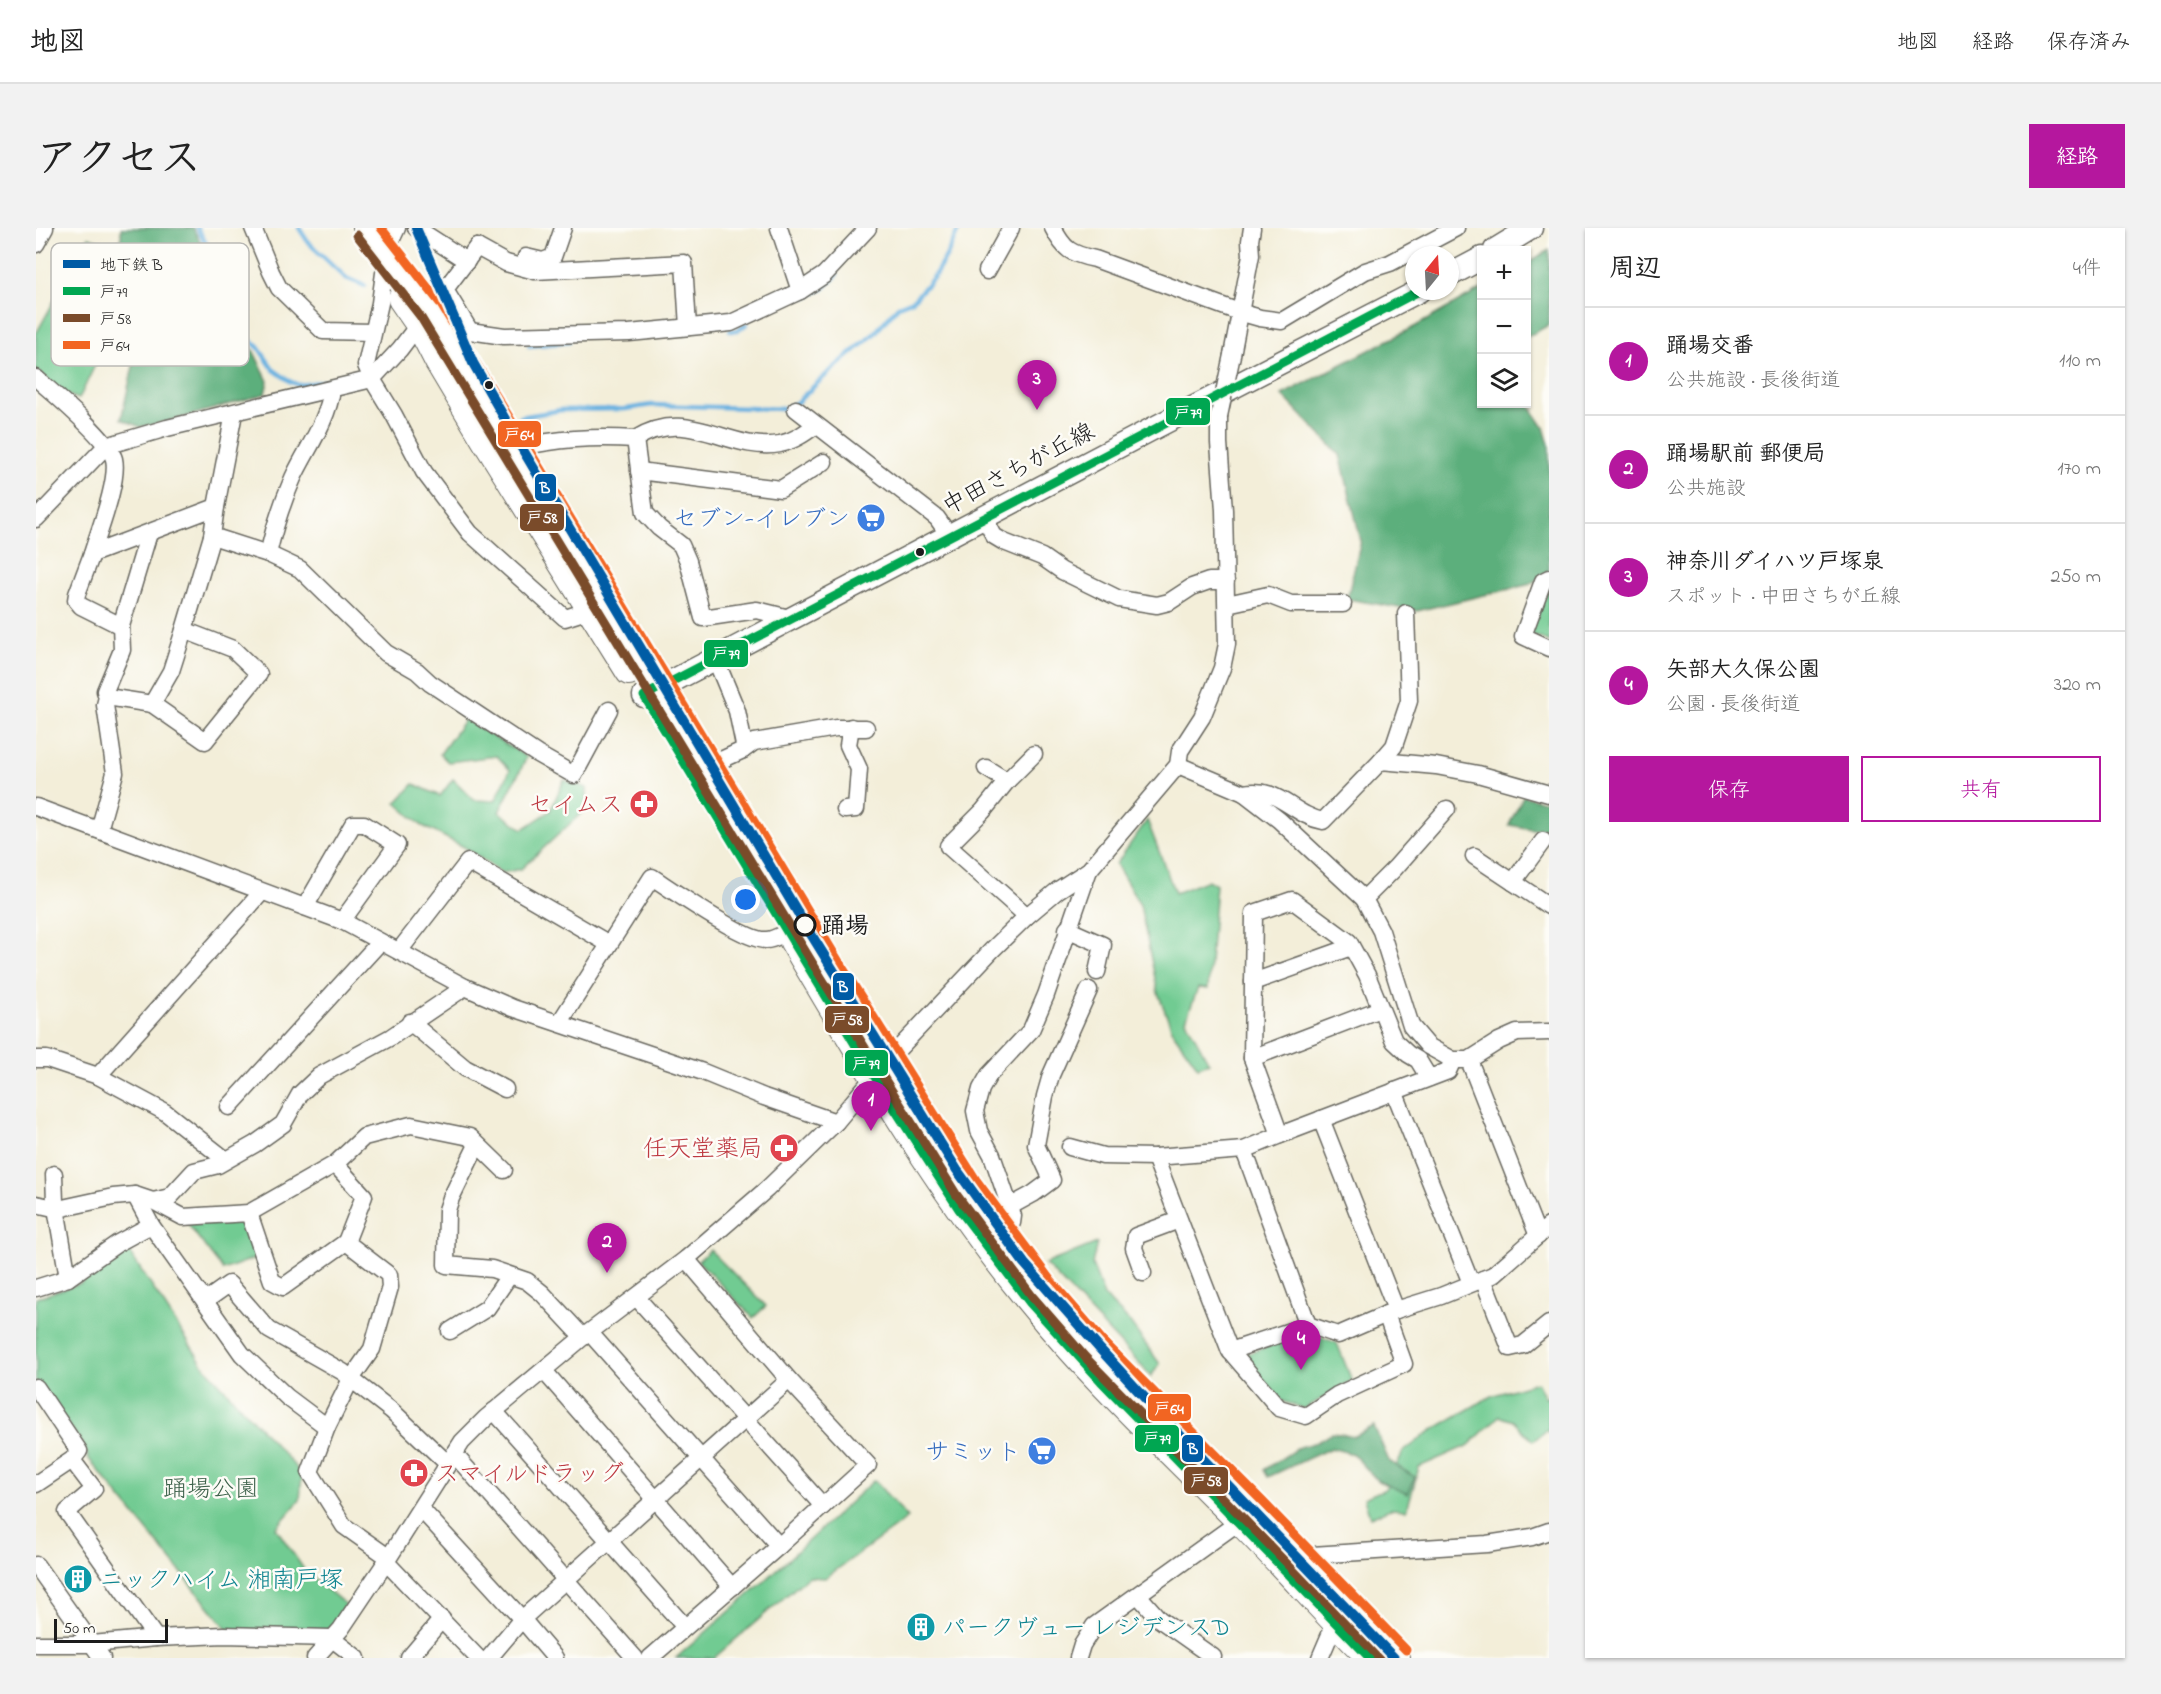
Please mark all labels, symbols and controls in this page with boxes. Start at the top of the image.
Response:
text: 地図 [30,23,86,64]
text: 地図 [1897,28,1939,58]
text: 経路 [1972,28,2014,58]
text: 保存済み [2047,28,2131,58]
button: 経路 [2029,124,2125,188]
text: アクセス [36,130,201,191]
legend [51,243,249,366]
north arrow [1405,246,1459,300]
map controls [1477,246,1531,408]
button: + [1477,246,1531,300]
text: 周辺 [1609,251,1661,289]
text: 地下鉄 B [100,254,163,278]
text: 4件 [2073,255,2101,284]
text: 戸79 [100,281,128,305]
button: − [1477,300,1531,354]
text: 戸58 [100,308,131,332]
text: 踊場交番 [1666,331,1754,363]
text: 戸64 [100,335,130,359]
text: 1 [1625,347,1632,376]
text: 110 m [2059,347,2101,376]
button: layers [1477,354,1531,408]
pin: 3 [1018,360,1056,410]
text: 公共施設 · 長後街道 [1666,367,1840,396]
unlabelled marker [483,379,495,391]
line badge: 戸79 [1165,397,1211,426]
text: 戸79 [1174,402,1202,426]
street label: 中田さちが丘線 [937,415,1102,525]
line badge: 戸64 [497,420,542,448]
text: 戸64 [504,424,534,448]
text: 踊場駅前 郵便局 [1666,439,1826,471]
text: 2 [1624,455,1633,484]
text: 170 m [2057,455,2101,484]
line badge: B [534,473,557,502]
text: 公共施設 [1666,475,1746,504]
text: B [539,477,551,501]
supermarket icon: セブン-イレブン [855,502,887,534]
line badge: 戸58 [519,503,565,532]
place label: セブン-イレブン [673,503,850,538]
text: 戸58 [526,507,558,531]
unlabelled marker [914,546,926,558]
text: 神奈川ダイハツ戸塚泉 [1666,547,1884,579]
text: 3 [1624,563,1633,592]
text: 250 m [2050,563,2101,592]
text: スポット · 中田さちが丘線 [1666,583,1900,612]
line badge: 戸79 [703,639,749,668]
text: 戸79 [712,643,740,667]
text: 矢部大久保公園 [1666,655,1820,687]
text: 4 [1624,671,1633,700]
text: 320 m [2054,671,2101,700]
text: 公園 · 長後街道 [1666,691,1800,720]
button: 保存 [1609,756,1849,822]
button: 共有 [1861,756,2101,822]
pharmacy icon: セイムス [628,788,660,820]
place label: セイムス [528,789,623,824]
your location [731,885,760,914]
place label: 踊場 [821,910,869,945]
marker: 踊場 [794,914,816,936]
line badge: B [832,972,855,1001]
text: B [837,976,849,1000]
line badge: 戸58 [824,1005,870,1034]
text: 戸58 [831,1009,863,1033]
line badge: 戸79 [844,1049,889,1077]
text: 戸79 [852,1053,880,1077]
pin: 1 [852,1082,890,1131]
pharmacy icon: 任天堂薬局 [768,1132,800,1164]
place label: 任天堂薬局 [643,1133,763,1168]
pin: 2 [588,1224,626,1273]
pin: 4 [1282,1320,1320,1370]
line badge: 戸64 [1147,1393,1192,1422]
text: 戸64 [1154,1398,1184,1422]
line badge: 戸79 [1134,1424,1180,1453]
text: 戸79 [1143,1428,1171,1452]
line badge: B [1181,1434,1204,1463]
supermarket icon: サミット [1026,1435,1058,1467]
place label: サミット [925,1436,1021,1471]
text: B [1187,1438,1199,1462]
pharmacy icon: スマイルドラッグ [398,1457,430,1489]
place label: スマイルドラッグ [435,1458,624,1493]
line badge: 戸58 [1183,1466,1229,1495]
text: 戸58 [1190,1470,1222,1494]
park label: 踊場公園 [163,1473,259,1508]
building icon: ニックハイム 湘南戸塚 [62,1563,94,1595]
place label: ニックハイム 湘南戸塚 [99,1564,344,1599]
building icon: パークヴュー レジデンスD [905,1611,937,1643]
place label: パークヴュー レジデンスD [942,1612,1230,1647]
scale bar [54,1616,168,1644]
text: 50 m [63,1617,95,1641]

